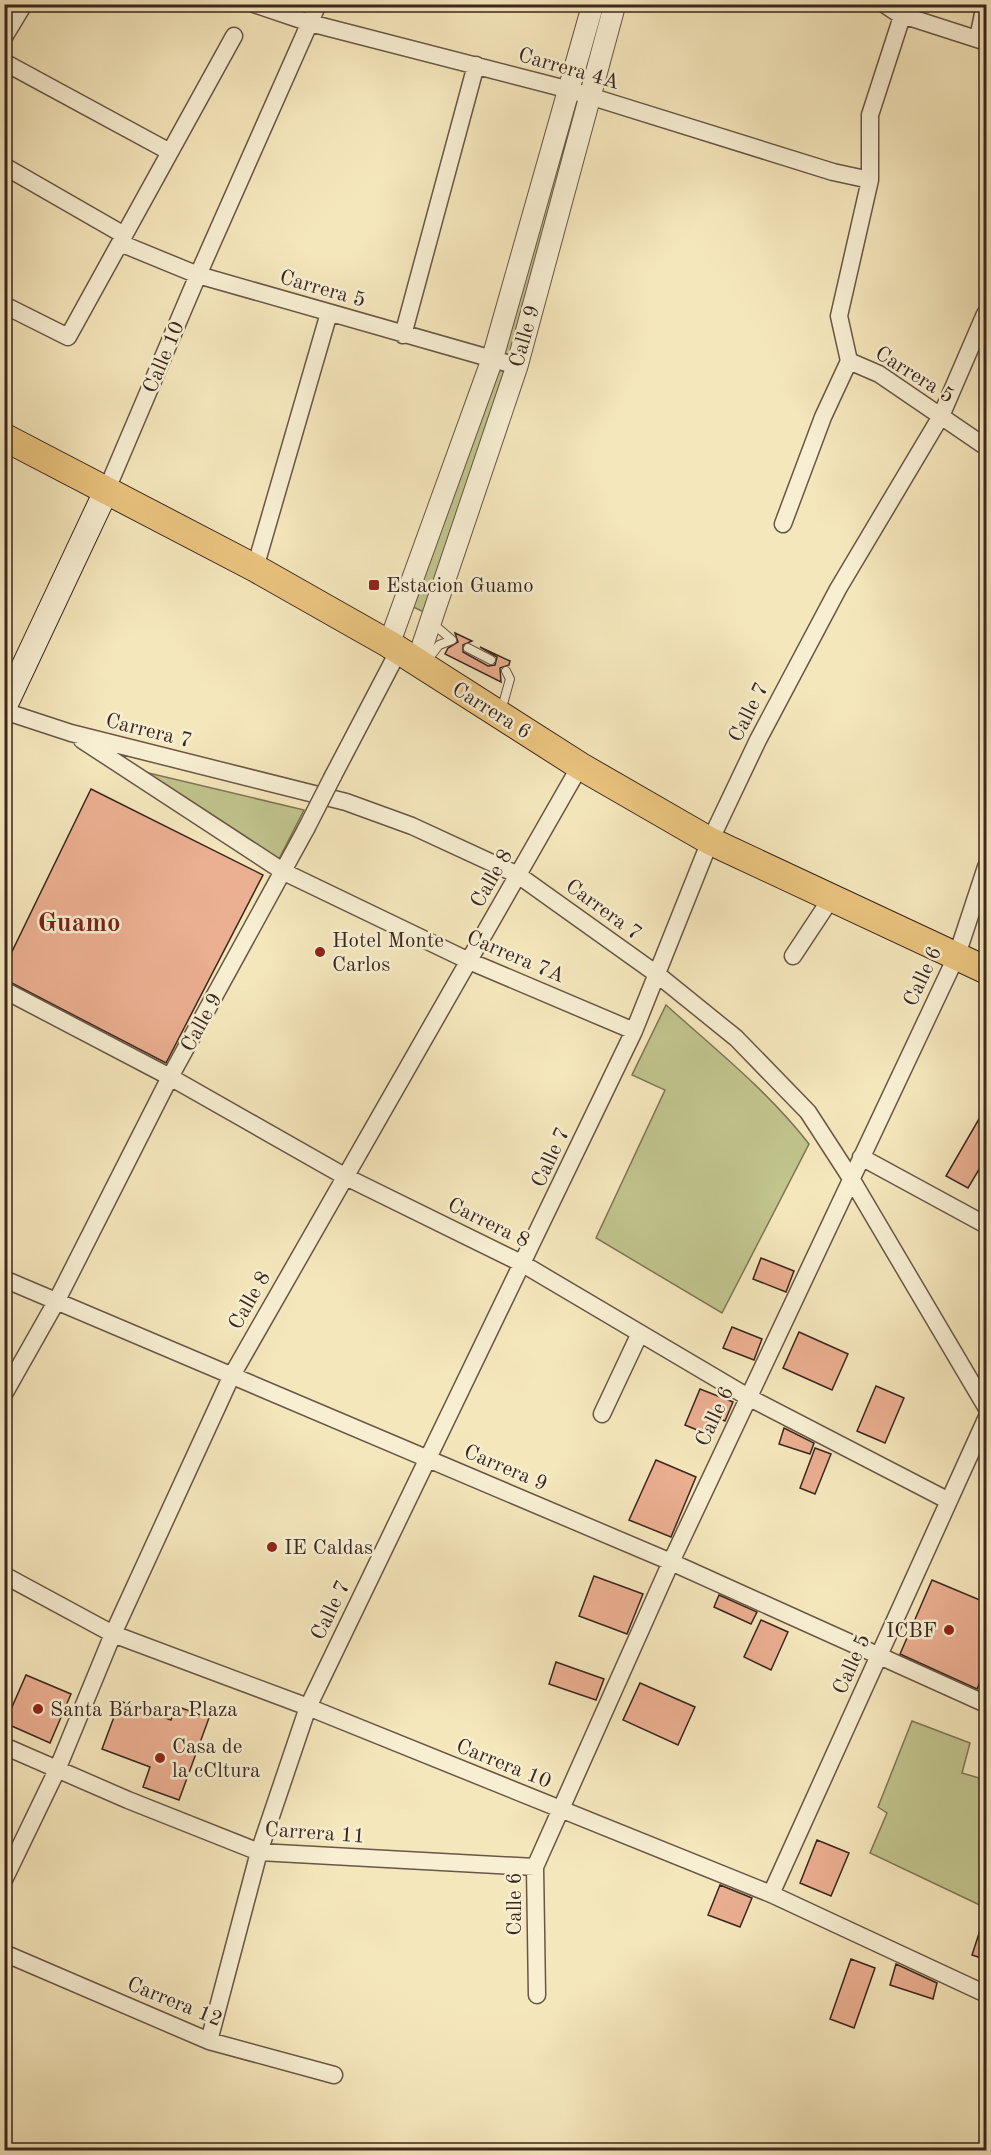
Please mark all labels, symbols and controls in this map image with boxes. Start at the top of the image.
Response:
street label: Carrera 4A [516,45,622,94]
street label: Carrera 5 [277,267,368,312]
street label: Calle 9 [507,303,544,370]
street label: Calle 10 [140,319,189,397]
street label: Carrera 5 [871,343,957,408]
place label: Estacion Guamo [386,576,534,597]
marker: Estacion Guamo [367,578,381,592]
street label: Carrera 6 [448,679,534,744]
street label: Calle 7 [726,680,773,746]
street label: Carrera 7 [103,711,194,752]
street label: Calle 8 [467,846,517,912]
street label: Carrera 7 [561,876,645,945]
district label: Guamo [37,910,121,937]
street label: Carrera 7A [463,927,568,987]
place label: Hotel Monte Carlos [332,931,444,976]
street label: Calle 6 [900,943,946,1010]
marker: Hotel Monte Carlos [313,945,327,959]
street label: Calle 9 [178,990,227,1056]
street label: Calle 7 [528,1124,574,1191]
street label: Carrera 8 [444,1195,533,1252]
street label: Calle 8 [225,1268,275,1334]
street label: Calle 6 [692,1383,738,1450]
street label: Carrera 9 [461,1441,550,1495]
place label: IE Caldas [284,1538,373,1559]
marker: IE Caldas [265,1540,279,1554]
street label: Calle 7 [308,1578,355,1644]
place label: ICBF [886,1621,937,1642]
marker: ICBF [942,1623,956,1637]
street label: Calle 5 [830,1631,875,1698]
place label: Santa Bárbara Plaza [50,1700,238,1721]
marker: Santa Bárbara Plaza [31,1702,45,1716]
street label: Carrera 10 [453,1736,554,1793]
place label: Casa de la cCltura [172,1737,260,1782]
marker: Casa de la cCltura [153,1751,167,1765]
street label: Carrera 11 [264,1820,366,1847]
street label: Calle 6 [505,1872,526,1936]
street label: Carrera 12 [124,1974,225,2031]

